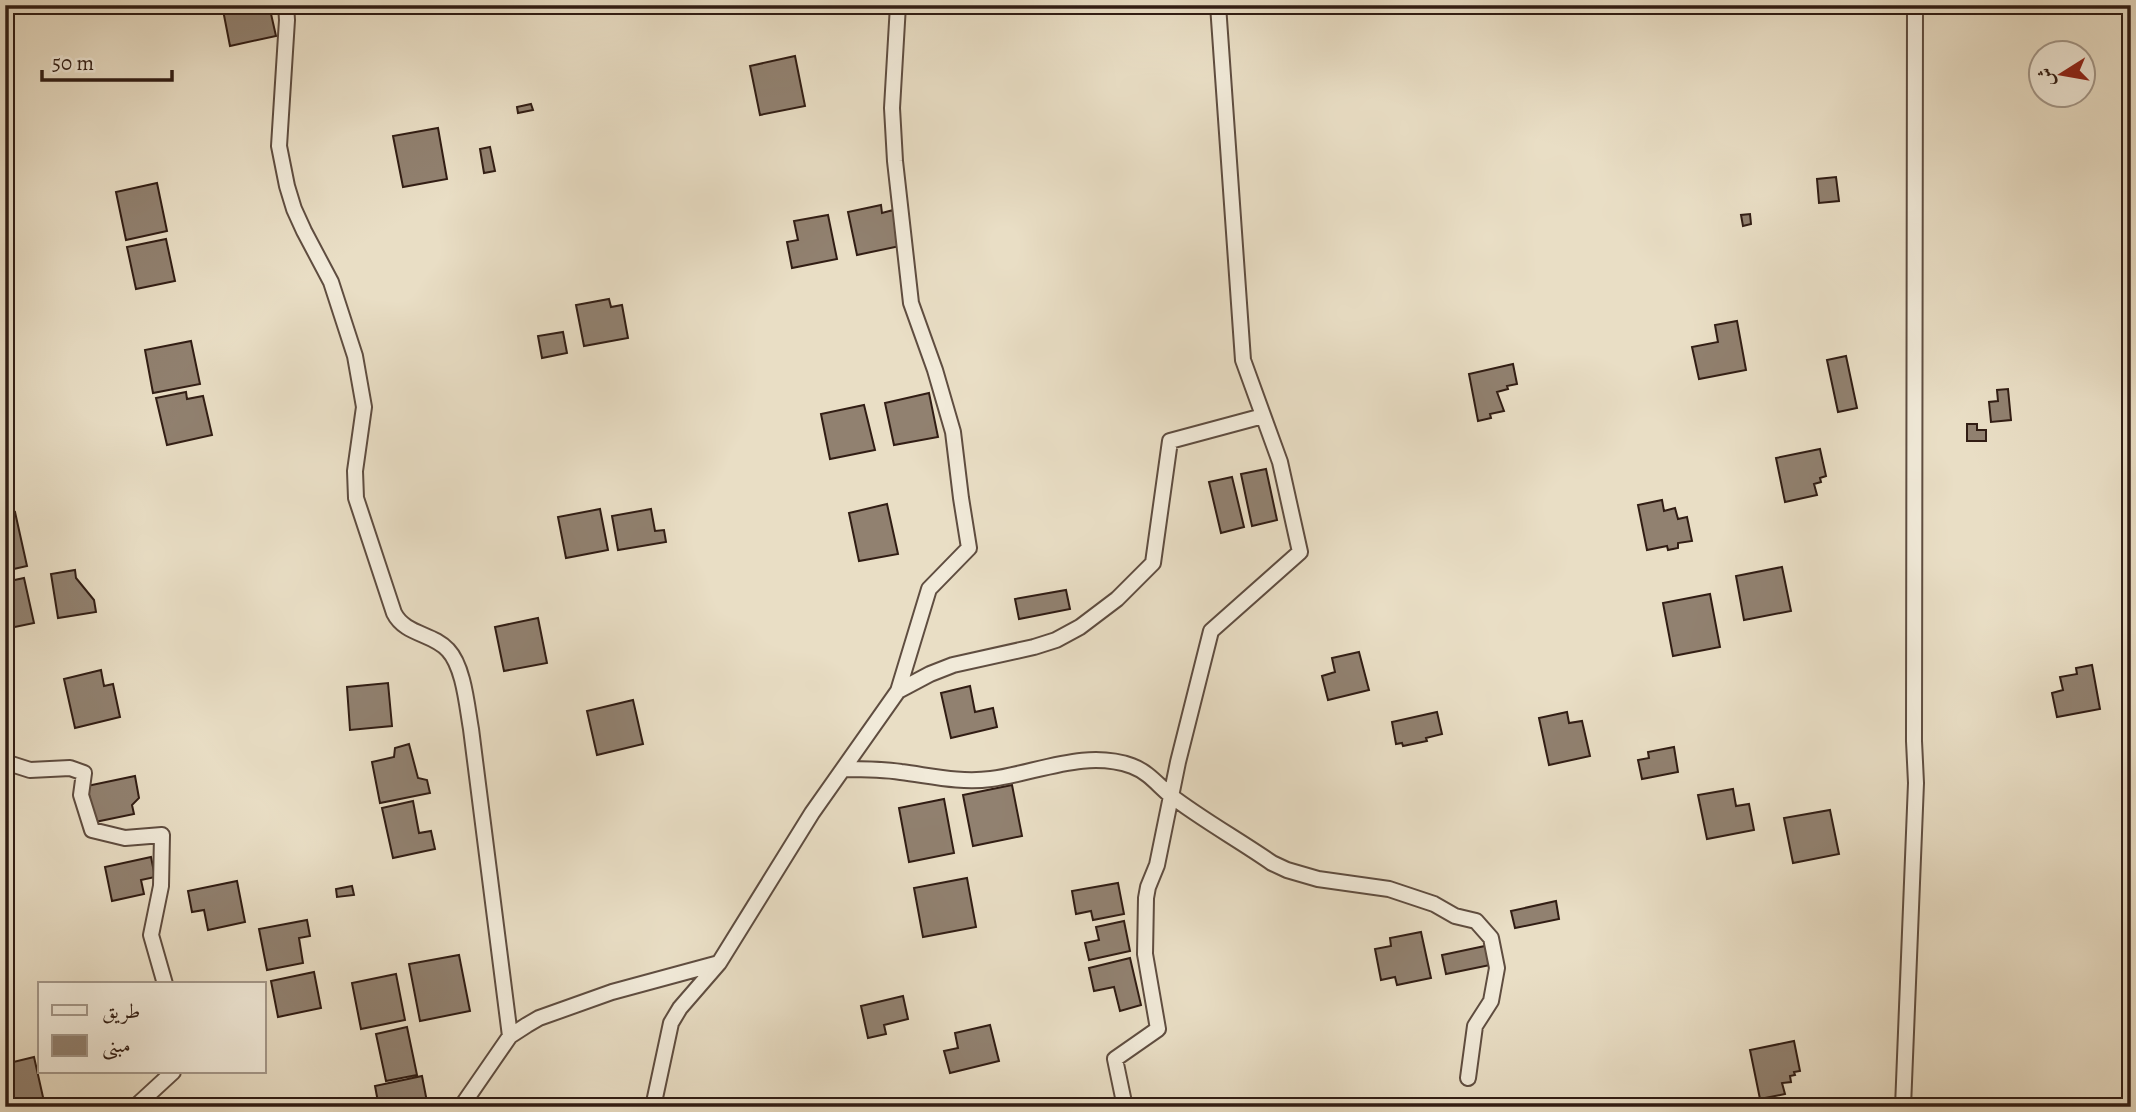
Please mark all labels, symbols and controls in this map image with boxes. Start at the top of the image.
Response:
scale bar [42,38,172,82]
north arrow [2028,38,2098,108]
text: 50 m [52,49,94,77]
text: ش [2032,65,2061,89]
legend [38,982,266,1074]
text: طريق [102,997,140,1025]
text: مبنى [102,1031,131,1060]

